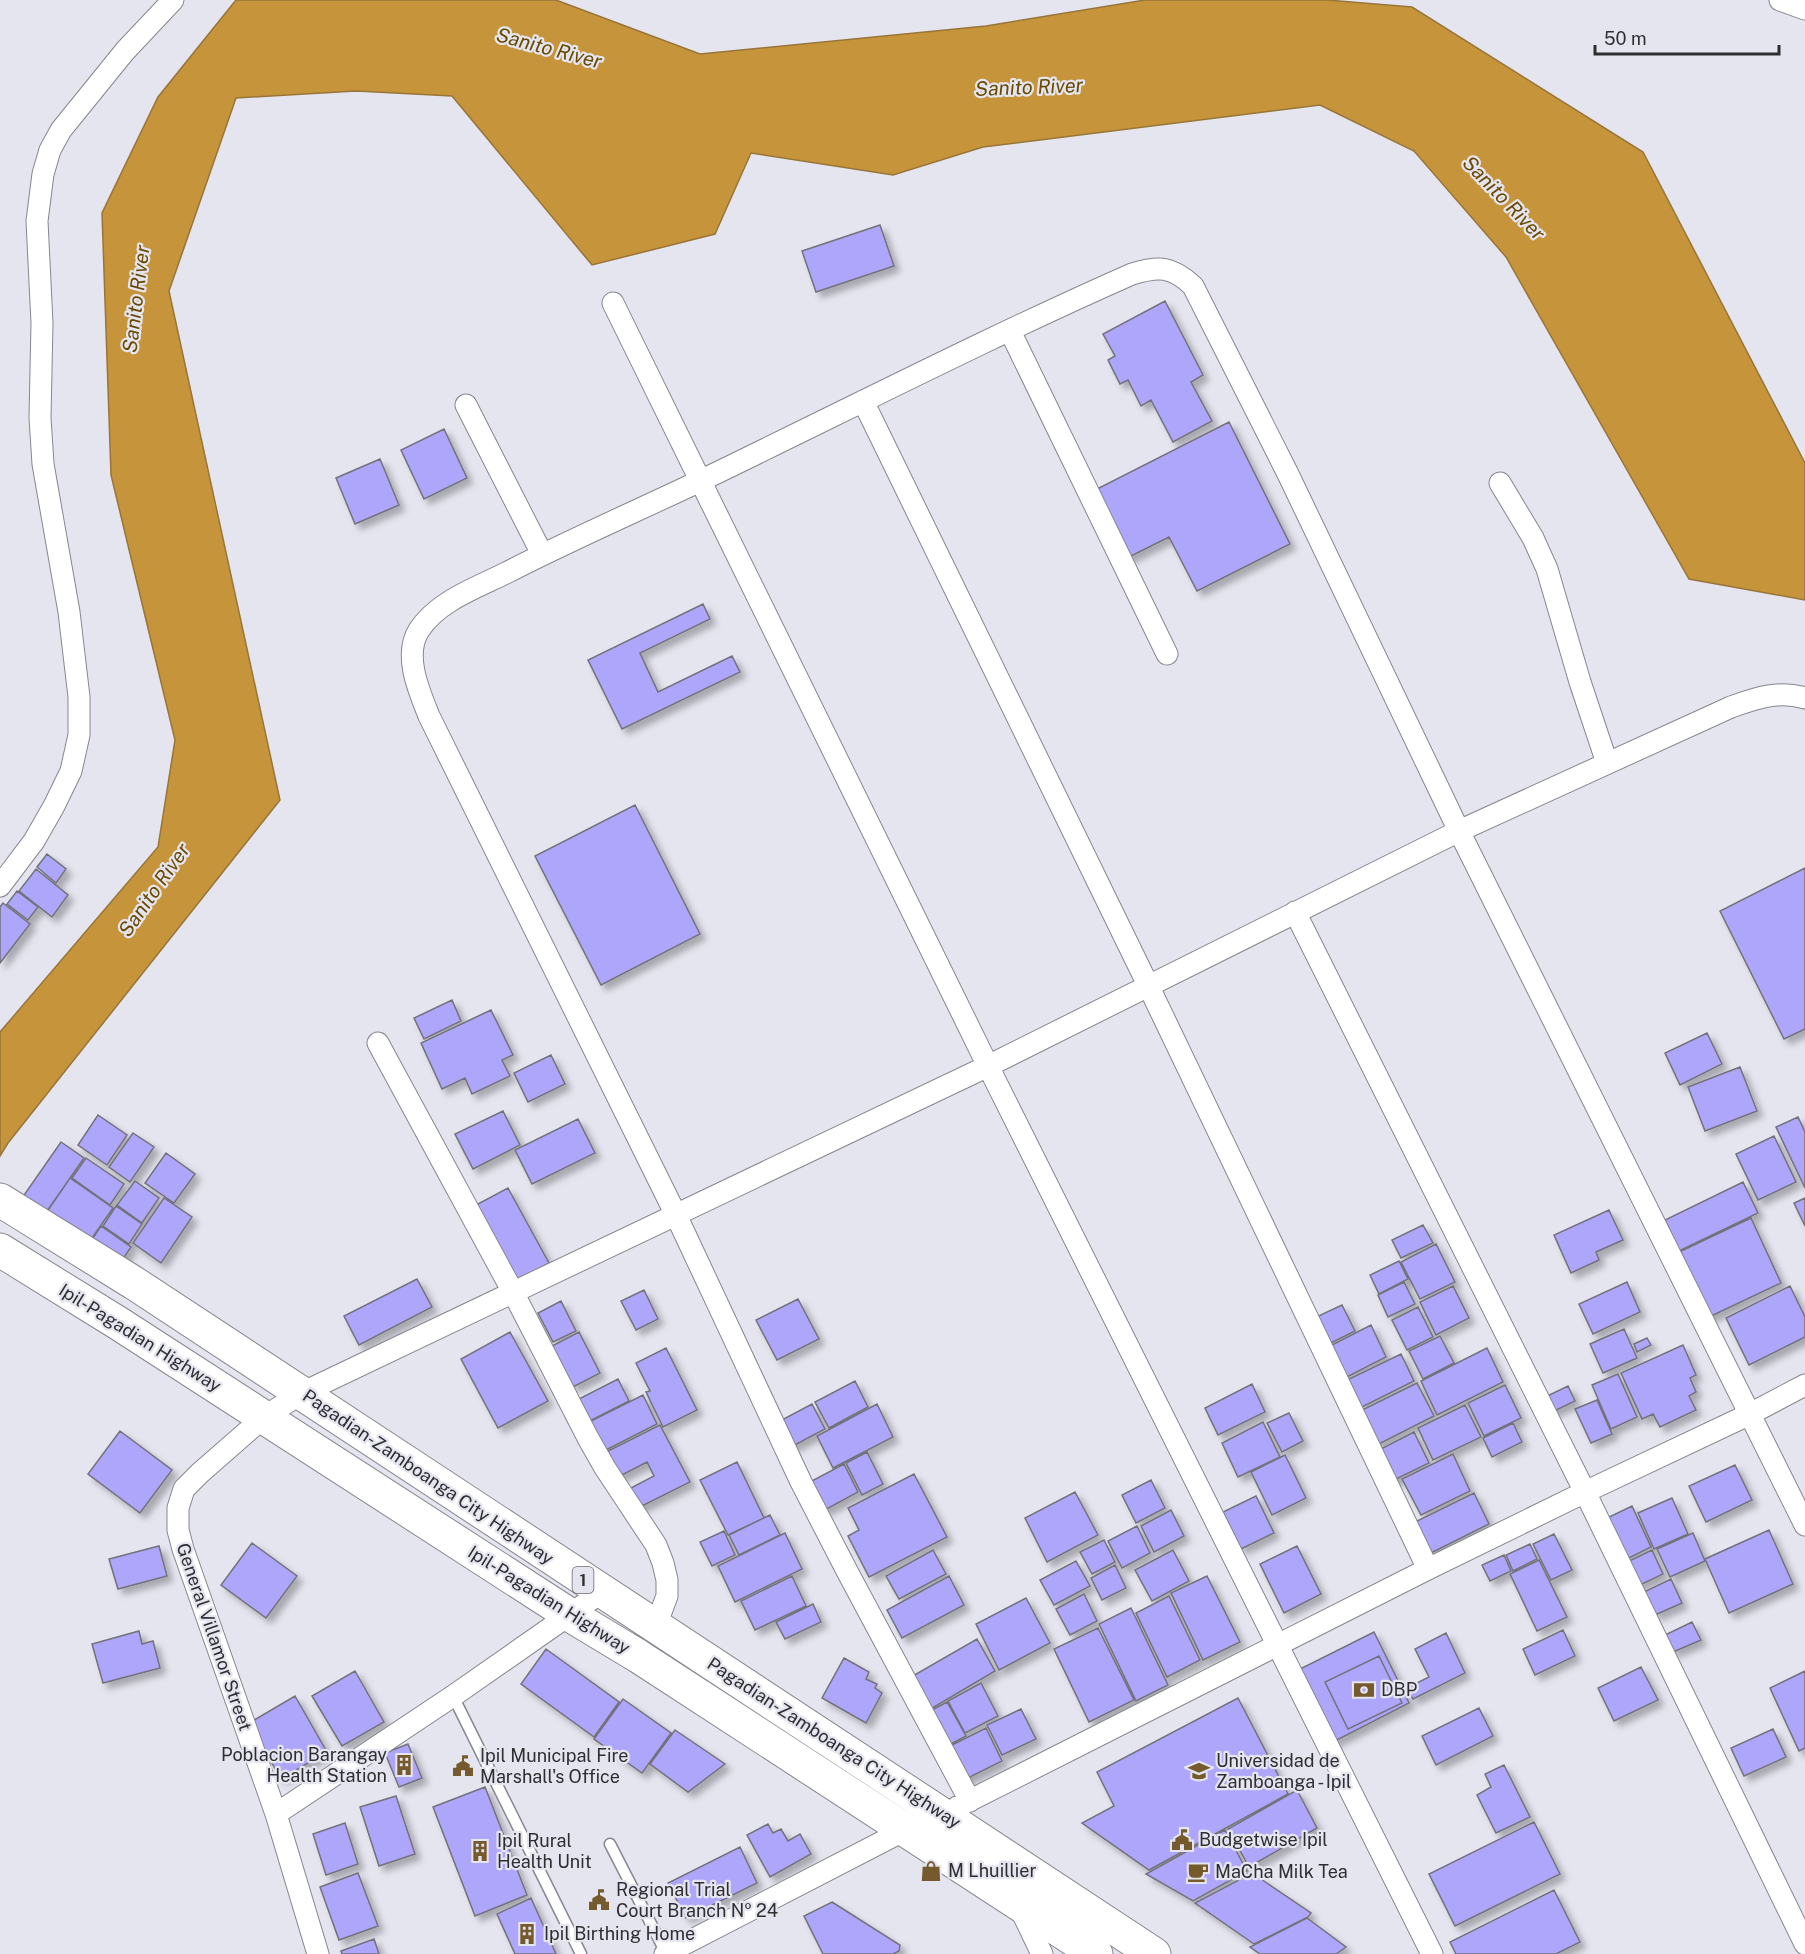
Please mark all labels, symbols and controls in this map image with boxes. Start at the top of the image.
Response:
scale bar [1595,18,1780,56]
water label: Sanito River [494,22,605,74]
text: 50 m [1604,28,1647,49]
water label: Sanito River [974,73,1084,101]
water label: Sanito River [1458,151,1551,246]
water label: Sanito River [117,243,155,354]
water label: Sanito River [113,838,195,941]
street label: Ipil-Pagadian Highway [55,1279,225,1396]
street label: Pagadian-Zamboanga City Highway [299,1385,558,1569]
street label: General Villamor Street [172,1540,256,1733]
street label: Ipil-Pagadian Highway [464,1541,634,1658]
road number: 1 [572,1567,594,1593]
street label: Pagadian-Zamboanga City Highway [704,1653,965,1833]
bank icon: DBP [1352,1678,1376,1702]
place label: DBP [1381,1679,1417,1700]
place label: Poblacion Barangay Health Station [221,1744,387,1786]
place label: Ipil Municipal Fire Marshall's Office [480,1745,629,1787]
place label: Universidad de Zamboanga - Ipil [1216,1750,1352,1792]
building icon: Poblacion Barangay Health Station [392,1753,416,1777]
public building icon: Ipil Municipal Fire Marshall's Office [451,1754,475,1778]
school or university icon: Universidad de Zamboanga - Ipil [1187,1759,1211,1783]
public building icon: Budgetwise Ipil [1170,1828,1194,1852]
place label: Budgetwise Ipil [1199,1829,1328,1850]
place label: Ipil Rural Health Unit [497,1830,592,1872]
building icon: Ipil Rural Health Unit [468,1839,492,1863]
shop icon: M Lhuillier [919,1859,943,1883]
place label: M Lhuillier [948,1860,1036,1881]
cafe icon: MaCha Milk Tea [1186,1860,1210,1884]
place label: MaCha Milk Tea [1215,1861,1348,1882]
place label: Regional Trial Court Branch № 24 [616,1879,778,1921]
public building icon: Regional Trial Court Branch № 24 [587,1888,611,1912]
building icon: Ipil Birthing Home [515,1922,539,1946]
place label: Ipil Birthing Home [544,1923,695,1944]

